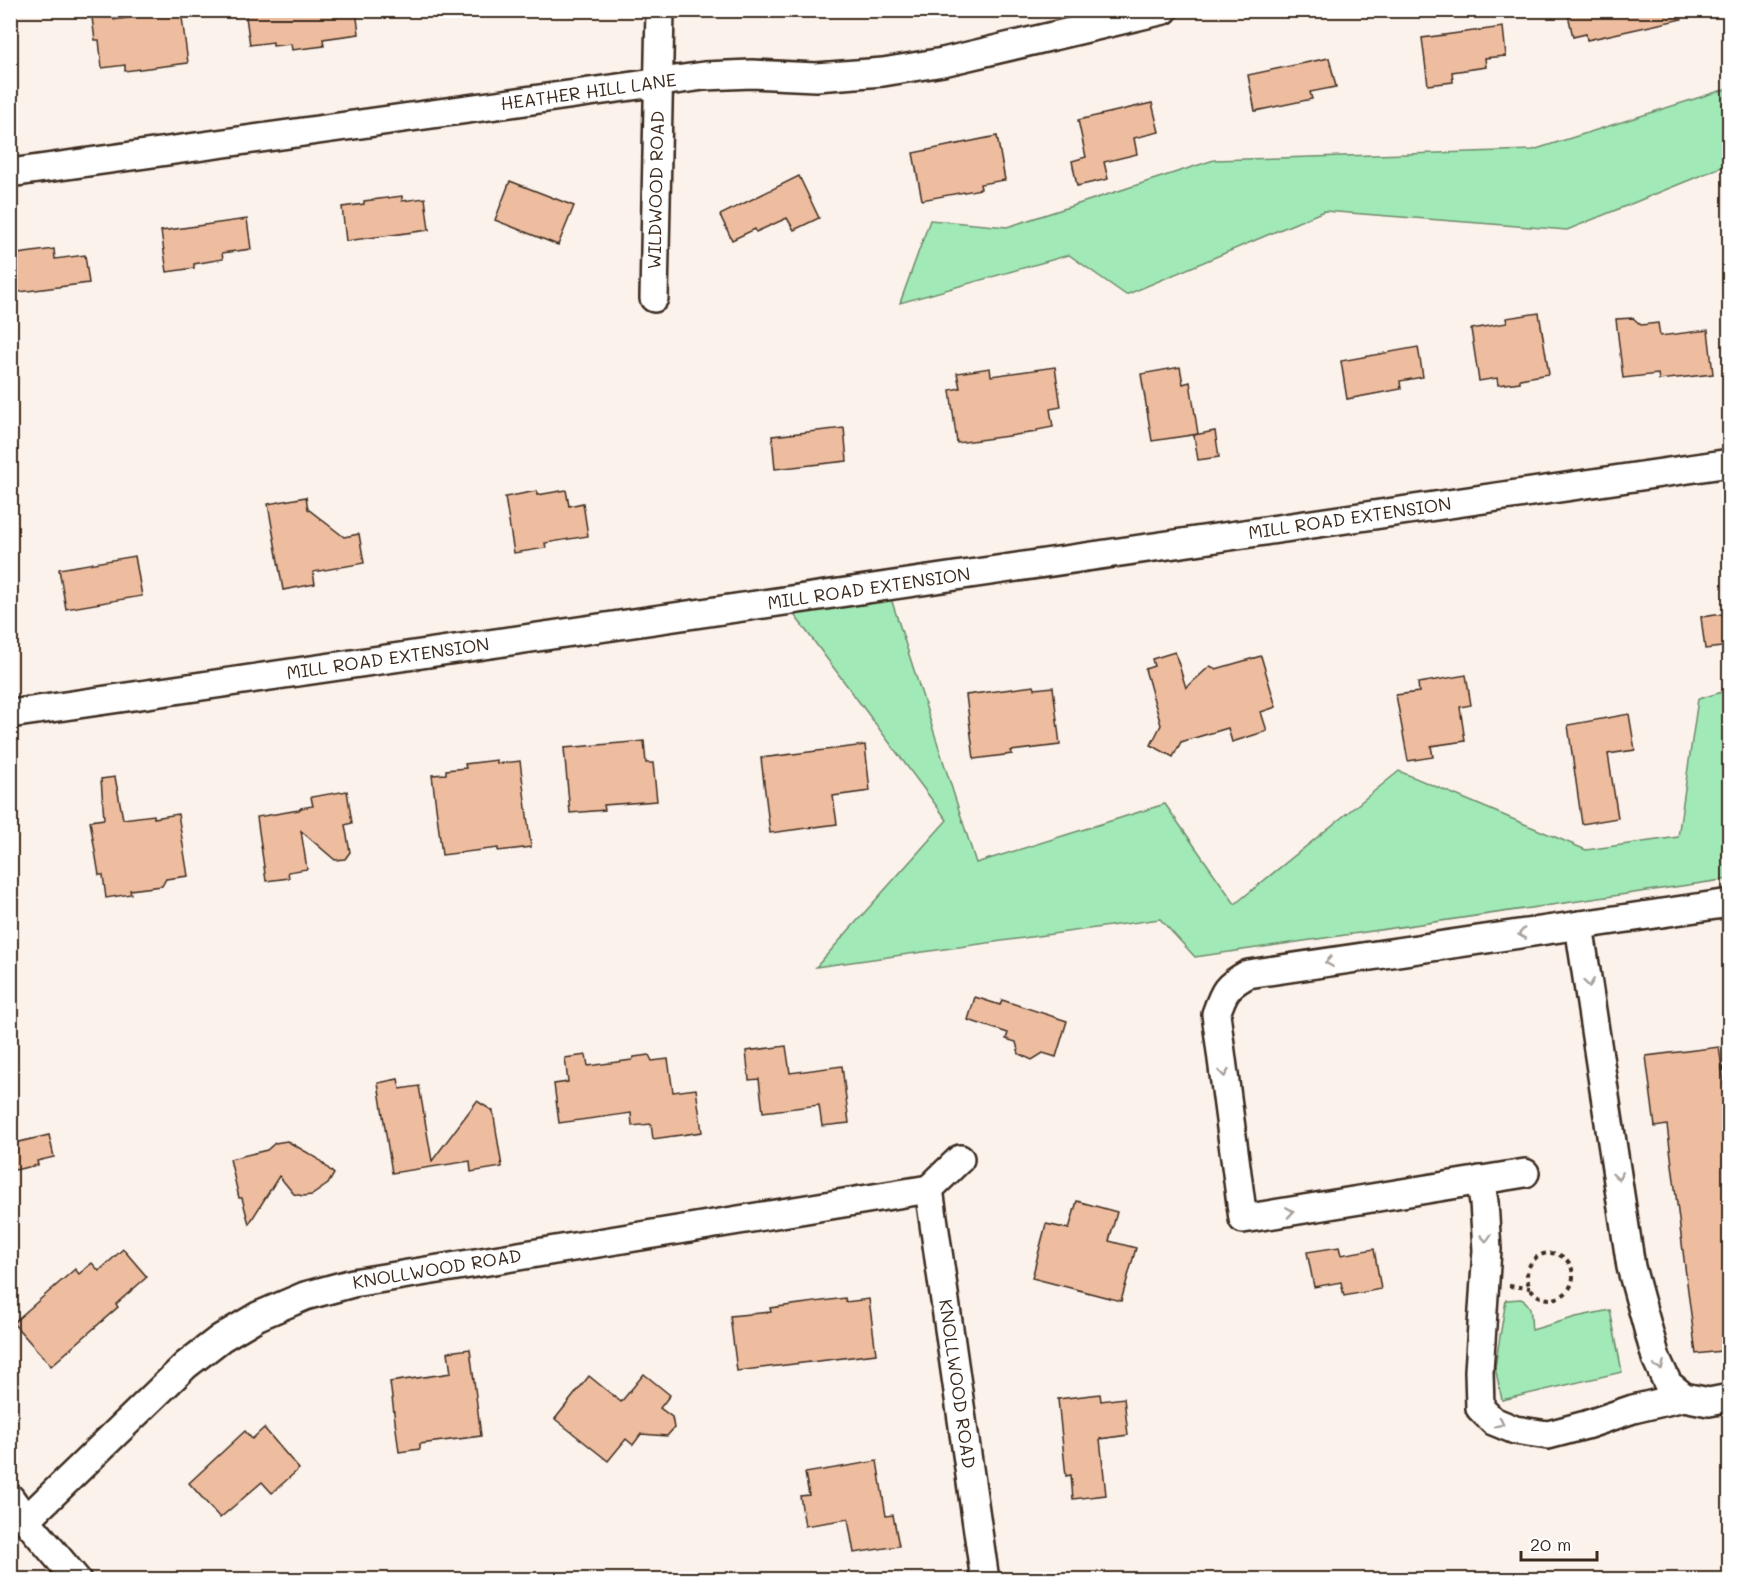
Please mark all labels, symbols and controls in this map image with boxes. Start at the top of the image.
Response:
street label: HEATHER HILL LANE [499,67,678,115]
street label: WILDWOOD ROAD [642,110,669,270]
street label: MILL ROAD EXTENSION [1247,491,1453,544]
street label: MILL ROAD EXTENSION [766,561,972,614]
street label: MILL ROAD EXTENSION [285,631,491,685]
one-way arrow [1517,927,1526,939]
one-way arrow [1324,956,1333,968]
one-way arrow [1583,978,1595,987]
one-way arrow [1217,1069,1229,1078]
one-way arrow [1611,1171,1623,1180]
one-way arrow [1285,1206,1294,1218]
one-way arrow [1480,1234,1493,1243]
street label: KNOLLWOOD ROAD [351,1243,523,1294]
street label: KNOLLWOOD ROAD [934,1298,982,1470]
one-way arrow [1652,1359,1664,1370]
one-way arrow [1493,1416,1504,1427]
scale bar [1521,1524,1598,1562]
text: 20 m [1530,1532,1571,1556]

